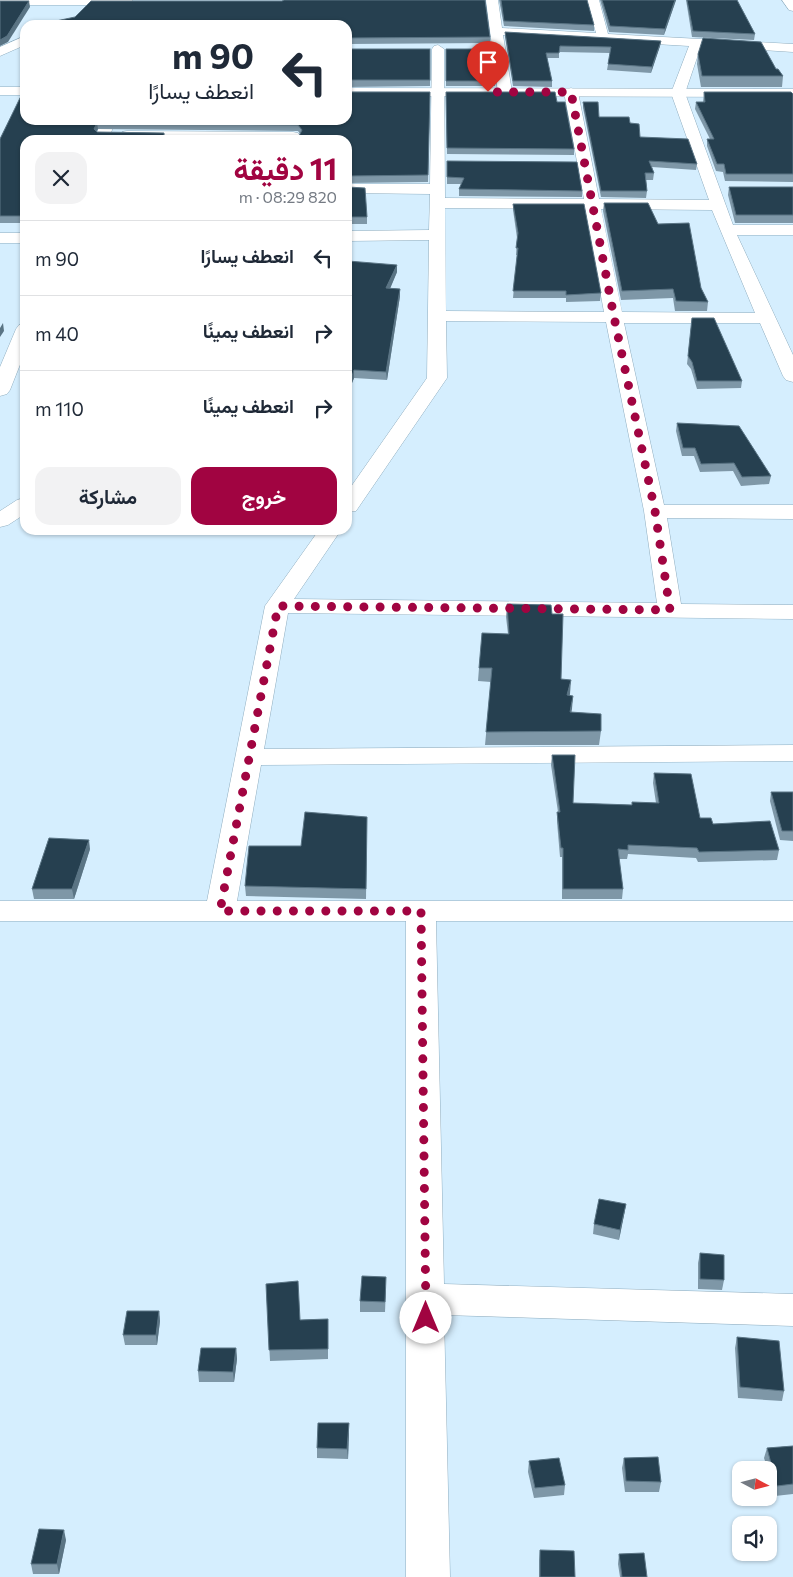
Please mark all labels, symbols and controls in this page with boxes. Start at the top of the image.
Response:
text: 90 m [172,33,254,76]
icon: left [272,40,337,105]
pin [467,41,509,92]
icon: arrive [474,48,502,76]
text: انعطف يسارًا [148,77,254,104]
text: 11 دقيقة [233,149,337,186]
button: close [35,152,87,204]
text: 820 m · 08:29 [239,187,337,206]
text: انعطف يسارًا [200,244,294,267]
icon: left [309,244,337,272]
text: 90 m [35,247,79,270]
text: انعطف يمينًا [203,319,294,342]
icon: right [309,319,337,347]
text: 40 m [35,322,79,345]
text: انعطف يمينًا [203,394,294,417]
icon: right [309,394,337,422]
text: 110 m [35,397,84,420]
button: مشاركة [35,467,181,525]
button: خروج [191,467,337,525]
position arrow [399,1291,451,1343]
north arrow [732,1461,778,1506]
map controls [732,1461,777,1561]
button: sound [732,1516,777,1561]

